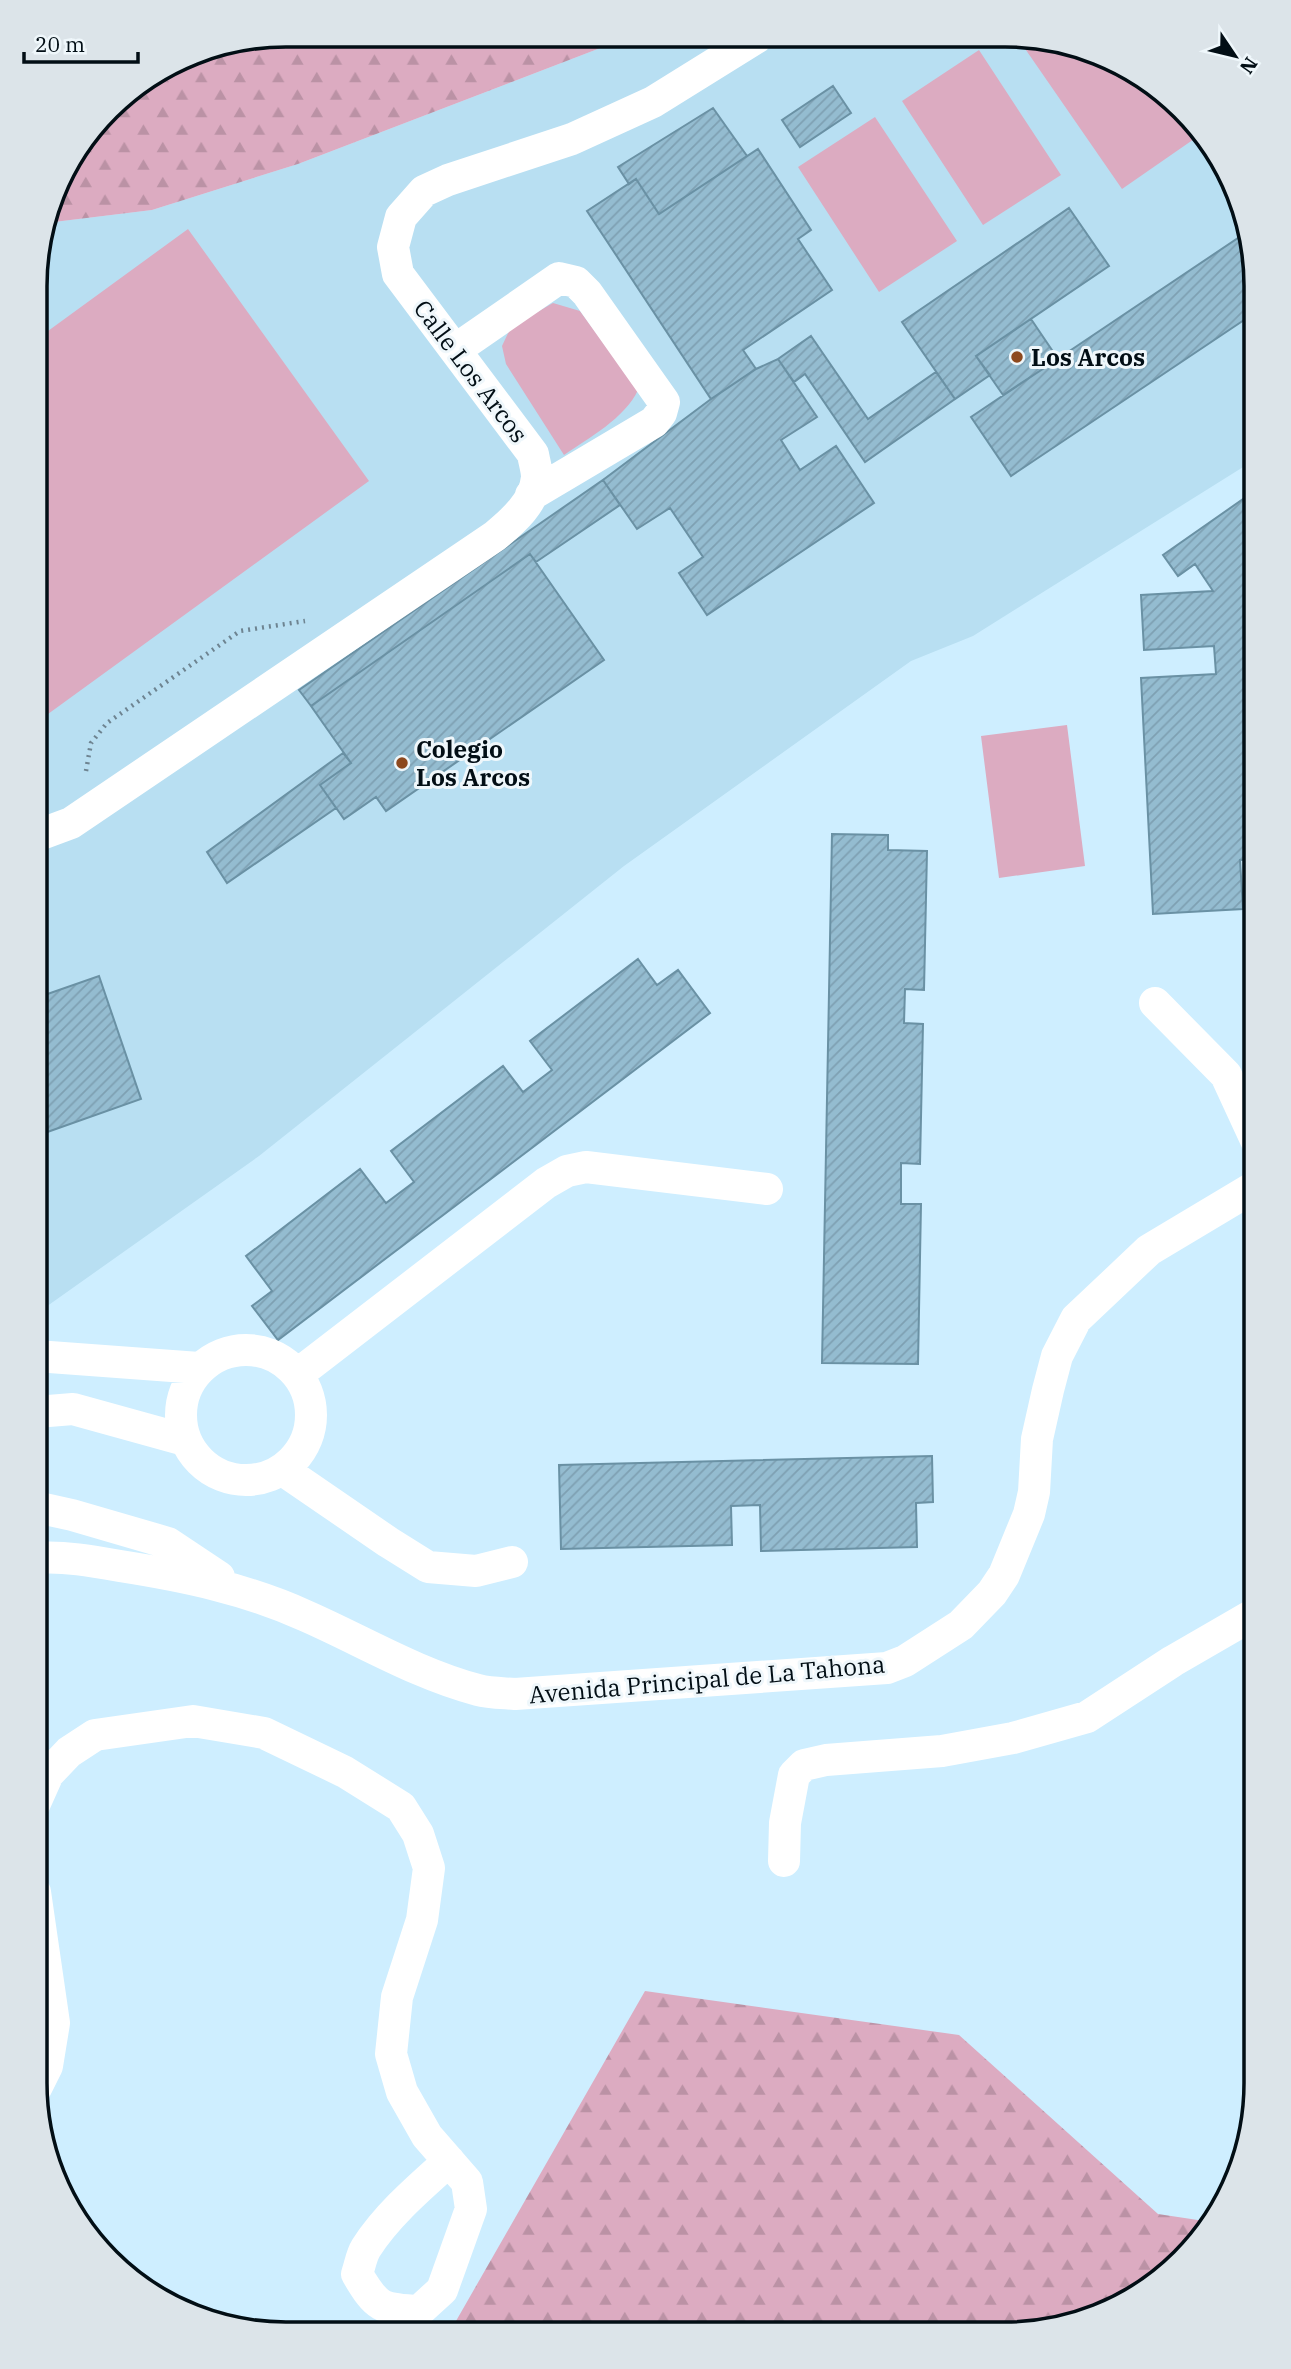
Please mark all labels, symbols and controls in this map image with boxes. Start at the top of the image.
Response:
scale bar [24,21,138,65]
north arrow [1200,21,1270,91]
text: 20 m [35,30,85,58]
text: N [1235,53,1263,79]
street label: Calle Los Arcos [407,293,535,449]
place label: Los Arcos [1031,341,1145,373]
marker: Los Arcos [1009,349,1025,365]
place label: Colegio Los Arcos [416,733,530,793]
marker: Colegio Los Arcos [394,755,410,771]
street label: Avenida Principal de La Tahona [528,1647,886,1711]

